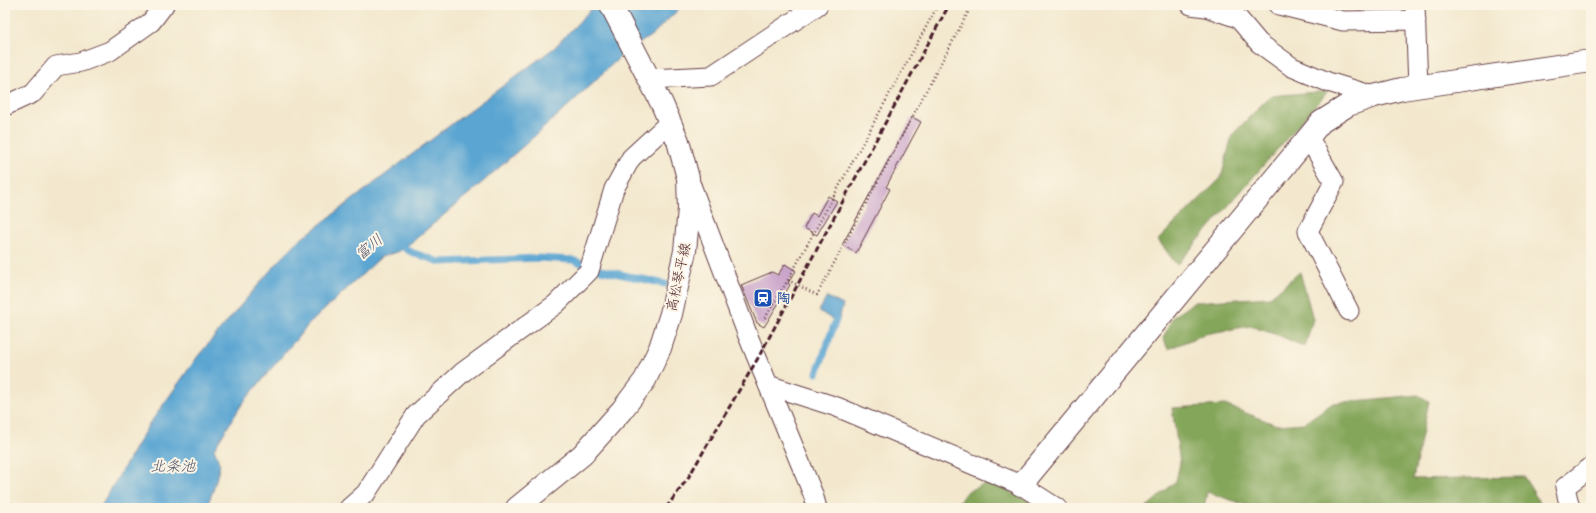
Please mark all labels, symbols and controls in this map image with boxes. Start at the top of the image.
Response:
water label: 富川 [352,230,388,265]
street label: 高松琴平線 [663,241,695,313]
station icon: 陶 [752,287,774,309]
place label: 陶 [777,290,791,308]
water label: 北条池 [150,457,196,477]

